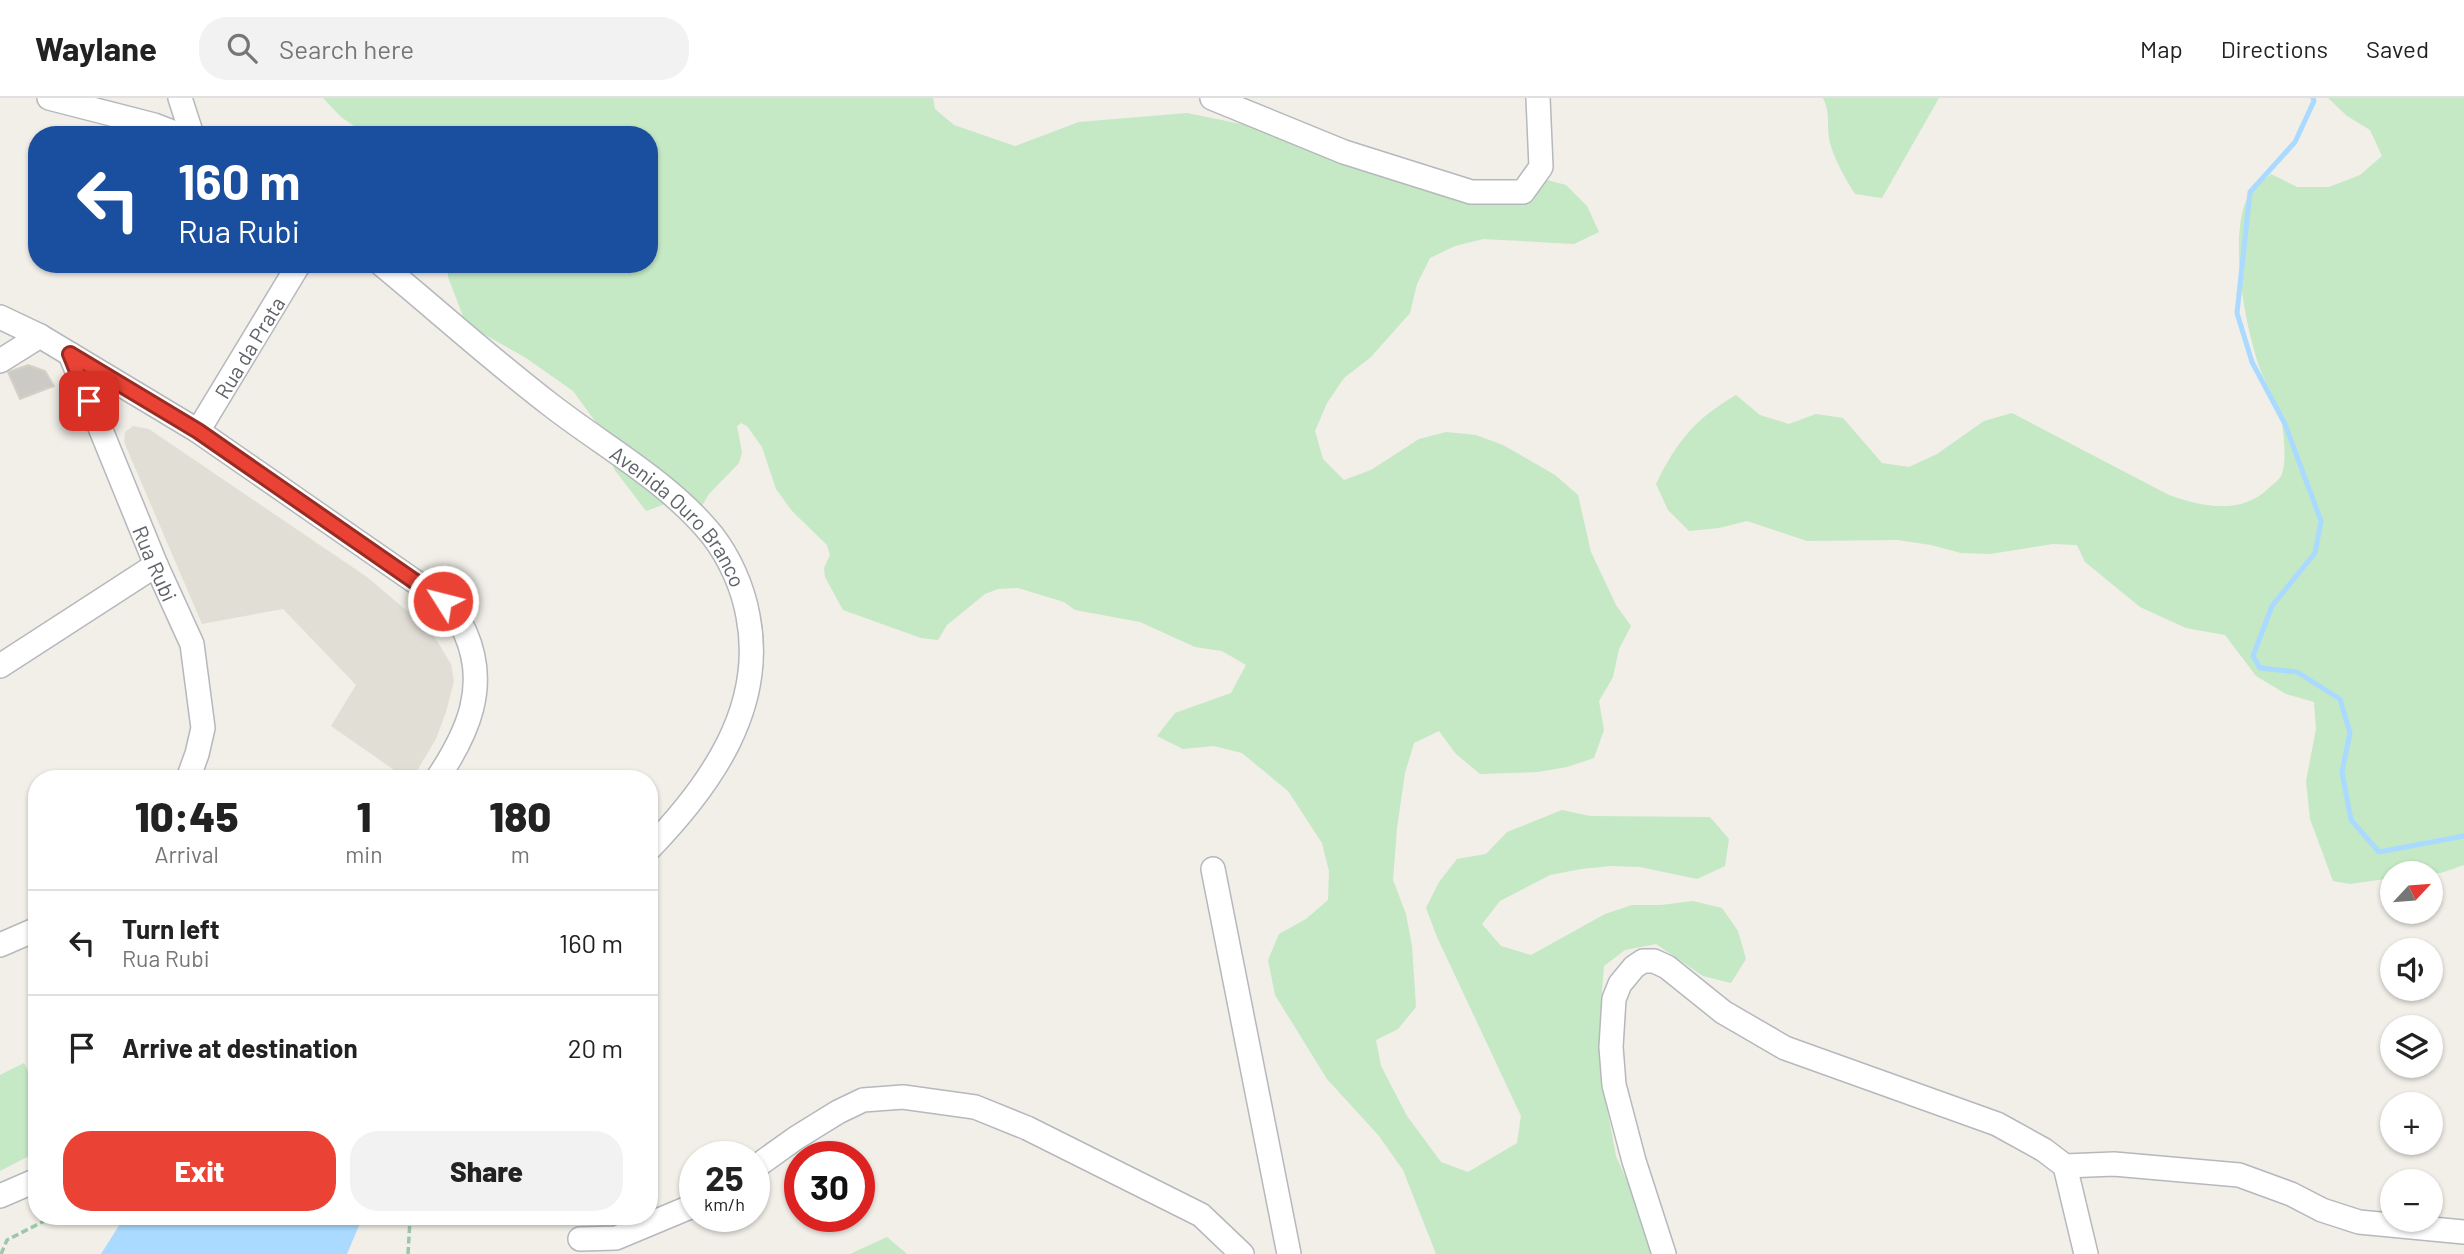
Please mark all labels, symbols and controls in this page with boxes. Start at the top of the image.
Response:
search box [199,17,689,80]
text: Waylane [35,28,157,68]
icon: search [223,29,261,67]
text: Search here [279,33,414,64]
text: Map [2140,34,2183,63]
text: Directions [2221,34,2328,63]
text: Saved [2366,34,2429,63]
text: 160 m [178,151,300,210]
icon: left [63,154,154,245]
text: Rua Rubi [178,211,300,249]
street label: Rua da Prata [208,292,289,403]
pin [59,371,119,431]
icon: arrive [70,382,108,420]
street label: Avenida Ouro Branco [606,440,751,590]
street label: Rua Rubi [129,522,183,605]
position arrow [406,564,480,638]
text: 10:45 [135,790,239,840]
text: 1 [356,790,371,840]
text: 180 [489,790,551,840]
text: Arrival [154,840,219,868]
text: min [345,840,383,868]
text: m [511,840,530,868]
north arrow [2380,861,2443,924]
map controls [2380,861,2443,1232]
text: Turn left [122,913,220,944]
icon: left [63,924,101,962]
text: 160 m [559,927,623,958]
button: sound [2380,938,2443,1001]
text: Rua Rubi [122,944,210,972]
button: layers [2380,1015,2443,1078]
icon: arrive [63,1029,101,1067]
text: Arrive at destination [122,1032,358,1063]
text: 20 m [568,1032,623,1063]
button: + [2380,1092,2443,1155]
button: Exit [63,1131,336,1211]
button: Share [350,1131,623,1211]
speed limit sign: 30 [784,1141,875,1232]
text: 25 [705,1156,744,1198]
button: − [2380,1169,2443,1232]
text: km/h [704,1193,745,1215]

